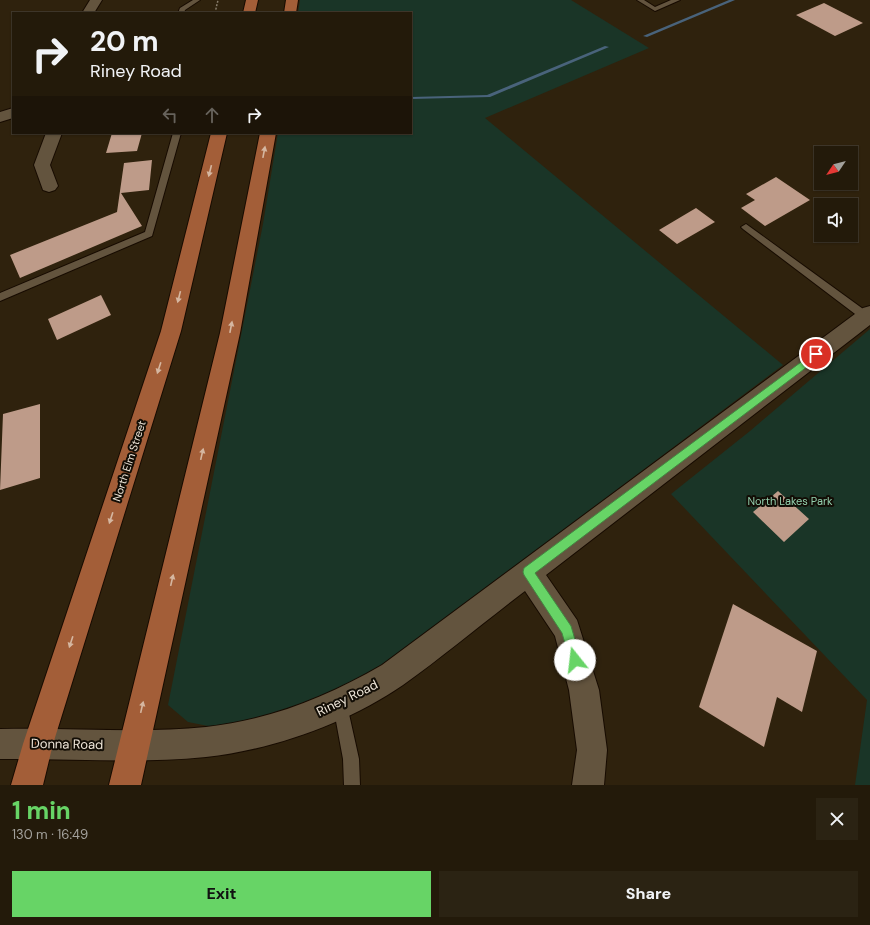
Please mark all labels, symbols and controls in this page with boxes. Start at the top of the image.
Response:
text: 20 m [90,23,159,60]
icon: right [24,28,76,80]
text: Riney Road [90,59,182,83]
icon: left [159,104,181,126]
icon: ahead [201,104,223,126]
icon: right [243,104,265,126]
one-way arrow [261,146,267,158]
north arrow [814,146,858,190]
map controls [814,146,858,242]
one-way arrow [207,165,213,177]
button: sound [814,198,858,242]
one-way arrow [176,291,182,303]
one-way arrow [228,321,234,333]
pin [799,337,833,371]
icon: arrive [805,343,827,365]
one-way arrow [156,362,162,374]
street label: North Elm Street [109,419,149,503]
one-way arrow [199,447,205,460]
park label: North Lakes Park [747,494,833,508]
one-way arrow [107,513,113,525]
one-way arrow [169,574,175,586]
one-way arrow [68,636,74,648]
position arrow [554,639,596,681]
street label: Riney Road [313,676,381,720]
one-way arrow [139,701,145,713]
street label: Donna Road [31,735,103,753]
text: 1 min [12,795,71,826]
button: close [816,798,858,840]
text: 130 m · 16:49 [12,826,88,843]
button: Exit [12,871,431,917]
button: Share [439,871,858,917]

